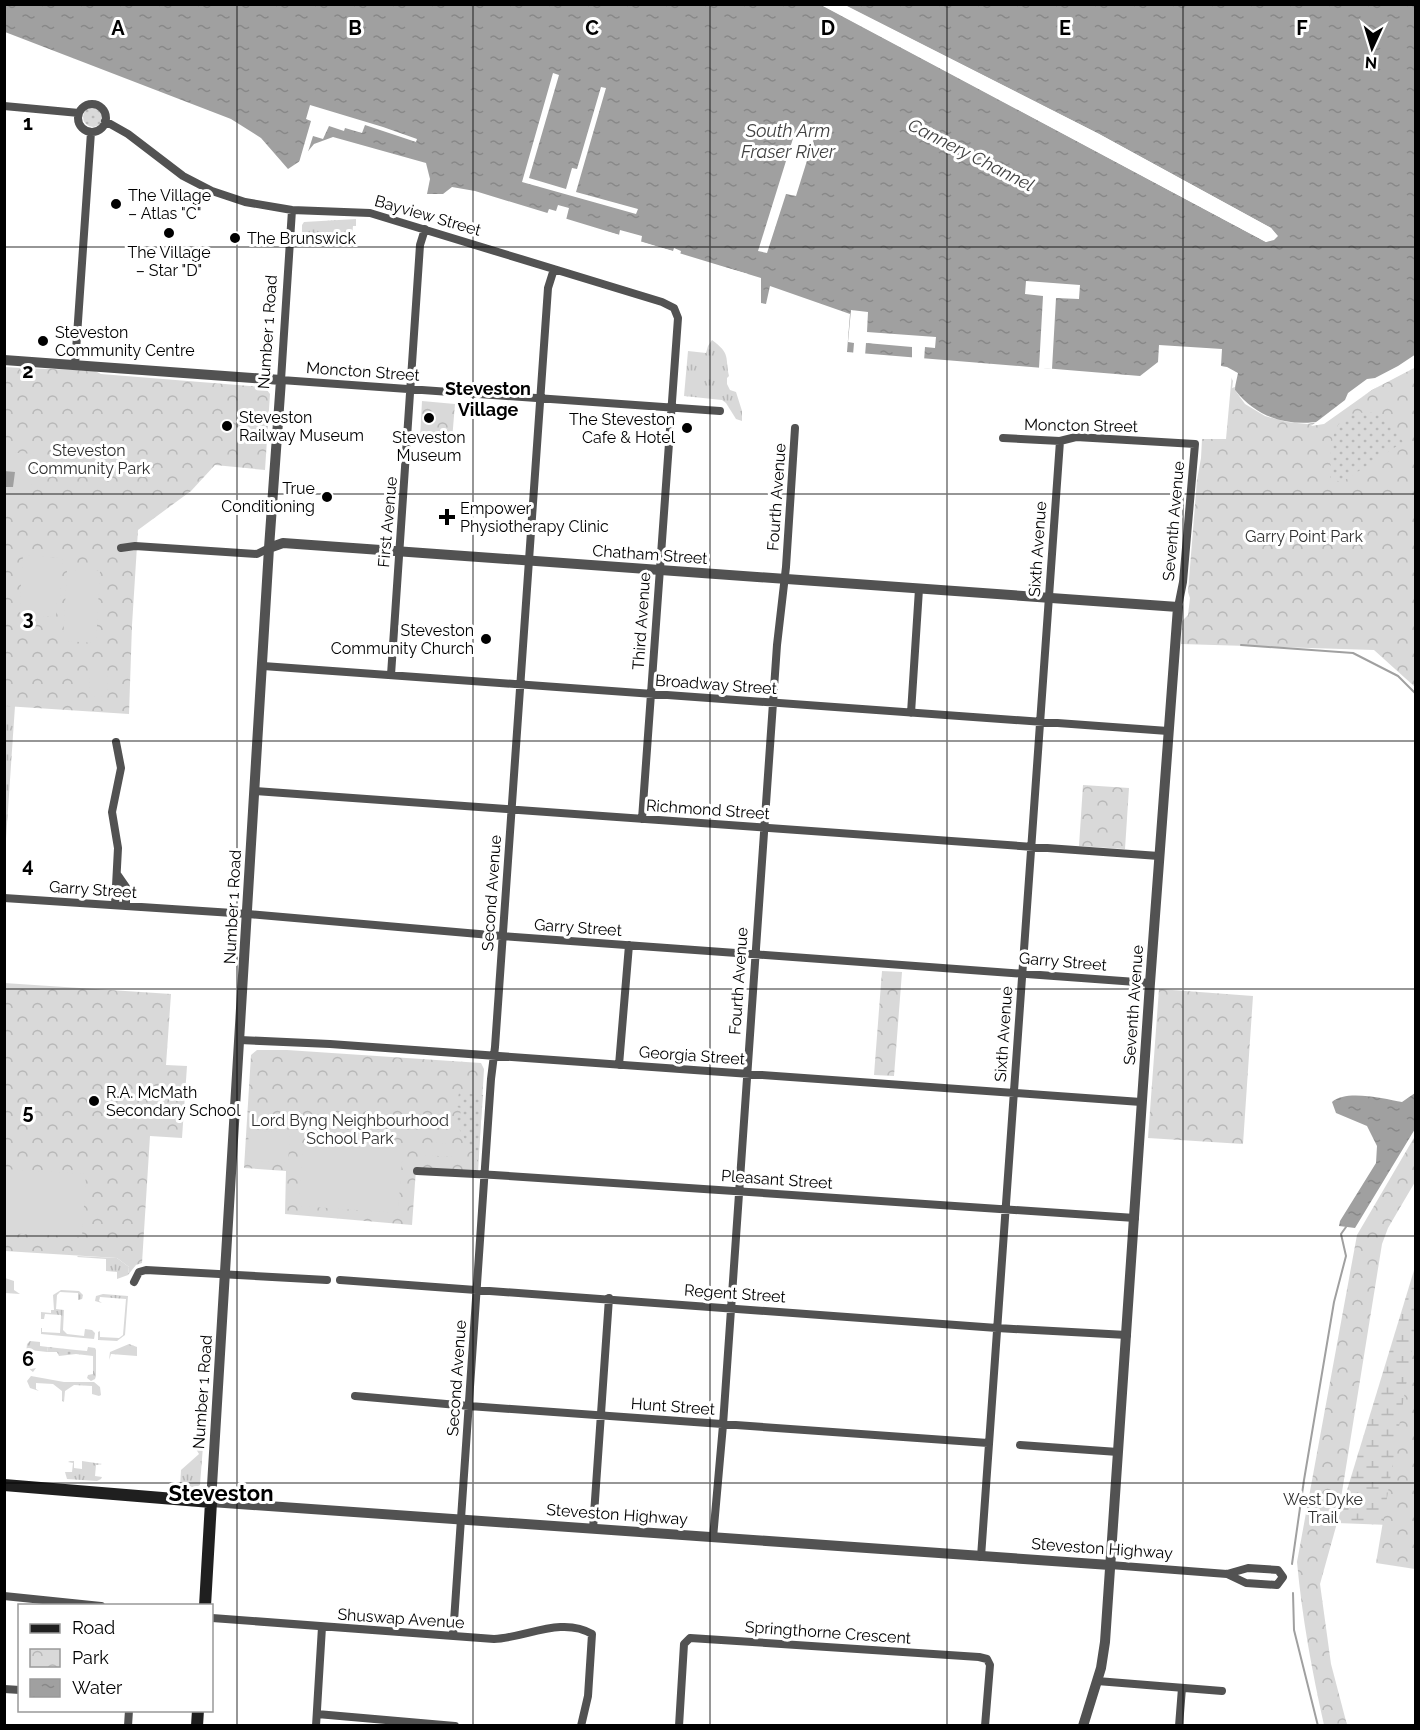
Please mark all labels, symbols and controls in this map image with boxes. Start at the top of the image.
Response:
text: A [111,16,125,40]
text: B [348,16,362,40]
text: C [585,16,599,40]
text: D [821,16,835,40]
text: E [1059,16,1071,40]
text: F [1296,16,1308,40]
north arrow [1342,18,1402,78]
text: N [1364,53,1378,72]
text: 1 [23,111,33,135]
water label: Cannery Channel [905,114,1038,195]
water label: South Arm Fraser River [741,120,836,162]
place label: The Village – Atlas "C" [128,186,211,223]
street label: Bayview Street [372,191,484,240]
marker: The Village – Atlas "C" [109,197,123,211]
marker: The Village – Star "D" [162,226,176,240]
place label: The Brunswick [247,229,357,248]
marker: The Brunswick [228,231,242,245]
place label: The Village – Star "D" [127,243,211,280]
street label: Number 1 Road [254,274,281,390]
place label: Steveston Community Centre [55,323,195,360]
marker: Steveston Community Centre [36,334,50,348]
street label: Moncton Street [305,358,421,385]
text: 2 [22,359,34,383]
district label: Steveston Village [445,378,531,420]
place label: Steveston Railway Museum [239,408,364,445]
place label: The Steveston Cafe & Hotel [569,410,676,447]
marker: Steveston Museum [422,411,436,425]
street label: Moncton Street [1024,415,1139,436]
marker: Steveston Railway Museum [220,419,234,433]
marker: The Steveston Cafe & Hotel [680,421,694,435]
place label: Steveston Museum [392,428,466,465]
park label: Steveston Community Park [28,441,151,478]
street label: Fourth Avenue [763,443,790,552]
street label: Seventh Avenue [1159,460,1188,582]
street label: First Avenue [374,476,401,568]
place label: True Conditioning [221,479,315,516]
marker: True Conditioning [320,490,334,504]
place label: Empower Physiotherapy Clinic [460,499,609,536]
street label: Sixth Avenue [1025,501,1050,597]
marker: Empower Physiotherapy Clinic [438,508,456,526]
park label: Garry Point Park [1245,527,1363,546]
street label: Chatham Street [592,541,709,568]
street label: Third Avenue [629,572,654,670]
text: 3 [22,606,34,630]
place label: Steveston Community Church [331,621,474,658]
marker: Steveston Community Church [479,632,493,646]
street label: Broadway Street [654,671,778,698]
street label: Richmond Street [645,796,771,823]
street label: Second Avenue [478,834,505,952]
street label: Number 1 Road [220,849,245,965]
text: 4 [22,853,34,877]
street label: Garry Street [48,877,138,902]
street label: Garry Street [533,915,623,940]
street label: Fourth Avenue [725,927,752,1036]
street label: Seventh Avenue [1120,944,1147,1066]
street label: Garry Street [1018,948,1108,975]
street label: Sixth Avenue [991,986,1016,1082]
street label: Georgia Street [638,1042,746,1069]
place label: R.A. McMath Secondary School [106,1083,241,1120]
marker: R.A. McMath Secondary School [87,1094,101,1108]
text: 5 [22,1100,34,1124]
park label: Lord Byng Neighbourhood School Park [251,1111,449,1148]
street label: Pleasant Street [720,1166,834,1193]
street label: Regent Street [683,1280,787,1307]
street label: Second Avenue [443,1319,470,1437]
street label: Number 1 Road [189,1334,216,1450]
text: 6 [22,1347,34,1371]
street label: Hunt Street [630,1394,716,1419]
district label: Steveston [169,1480,273,1506]
park label: West Dyke Trail [1283,1490,1363,1527]
street label: Steveston Highway [546,1500,689,1529]
street label: Steveston Highway [1031,1534,1174,1563]
legend [18,1604,213,1712]
street label: Shuswap Avenue [337,1605,465,1632]
text: Road [72,1617,115,1638]
street label: Springthorne Crescent [744,1617,912,1648]
text: Park [72,1647,109,1668]
text: Water [72,1677,123,1698]

